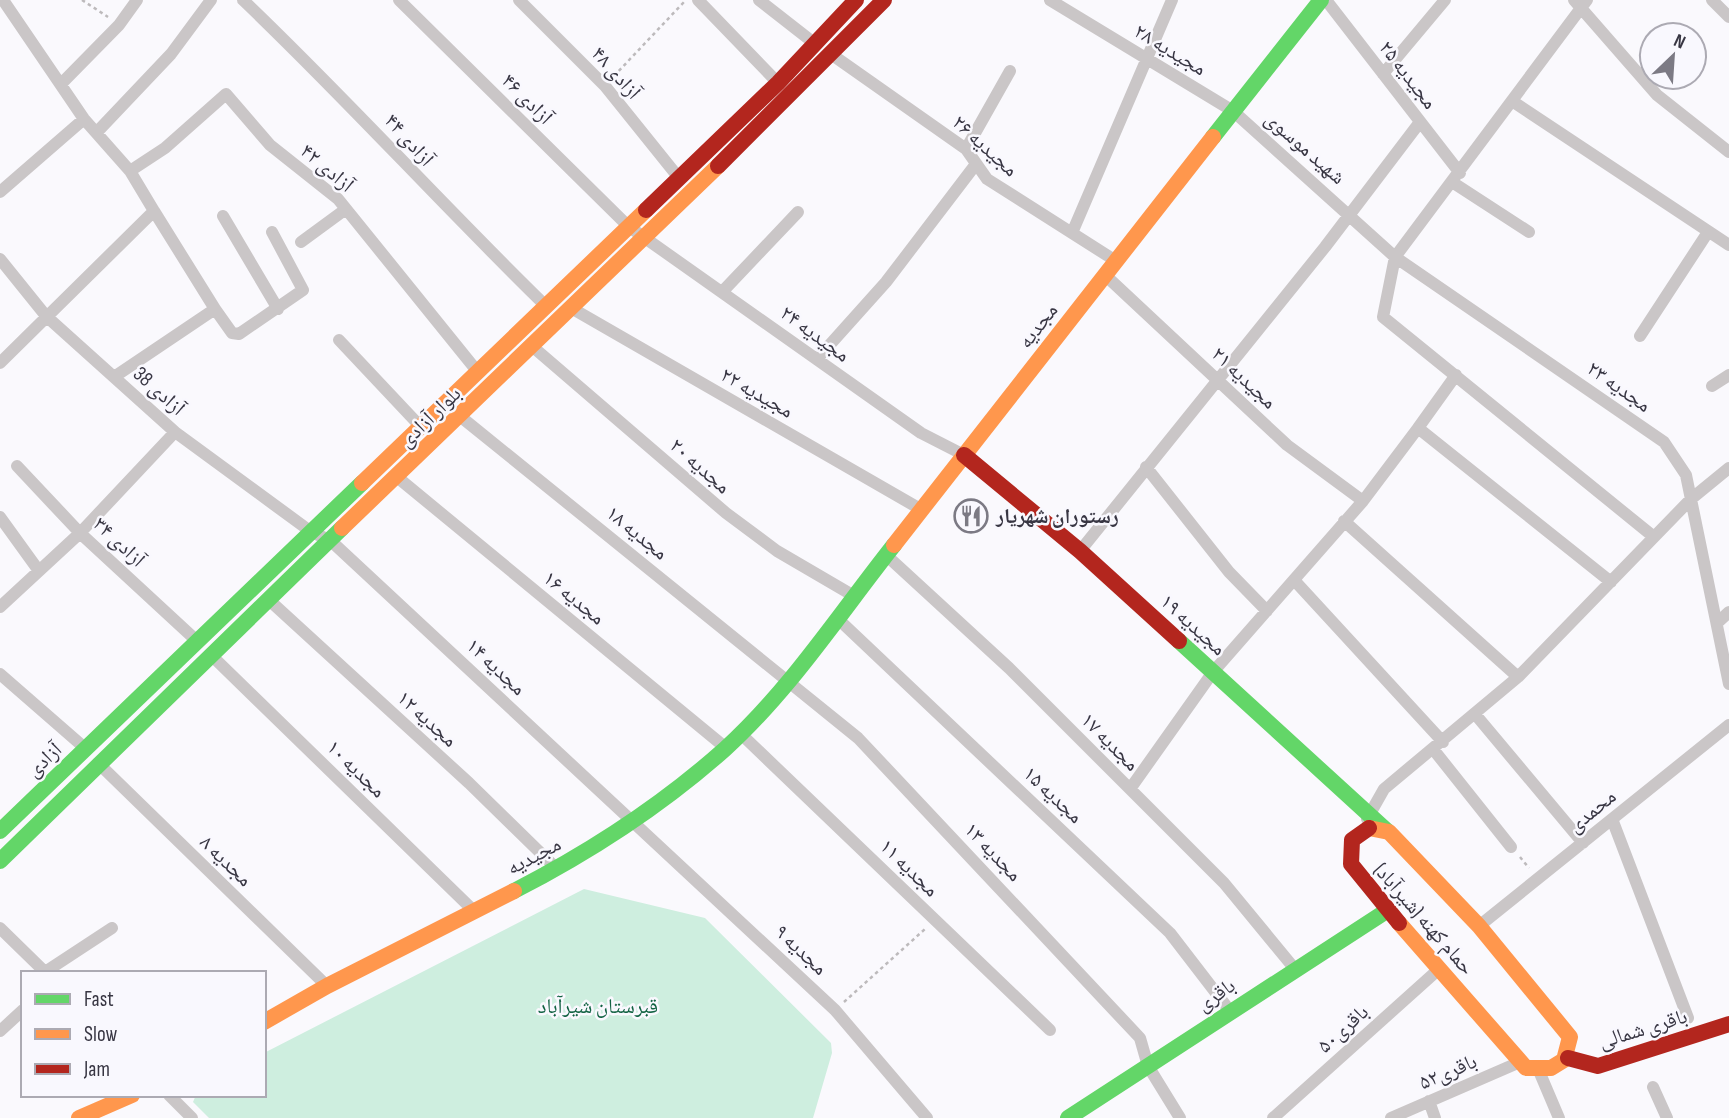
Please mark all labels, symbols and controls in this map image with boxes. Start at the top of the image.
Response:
street label: مجیدیه ۲۸ [1129,19,1211,81]
north arrow [1638,21,1708,91]
text: N [1670,29,1689,55]
street label: مجیدیه ۲۵ [1374,36,1442,114]
street label: آزادی ۴۸ [586,42,646,105]
street label: آزادی ۴۶ [496,68,558,130]
street label: شهید موسوی [1260,106,1350,190]
street label: آزادی ۴۴ [379,109,439,172]
street label: مجیدیه ۲۶ [947,110,1023,182]
street label: آزادی ۴۲ [295,139,359,198]
street label: مجدیه [1013,299,1063,353]
street label: مجیدیه ۲۴ [775,300,855,368]
street label: مجیدیه ۲۱ [1206,342,1282,414]
street label: مجدیه ۲۳ [1582,356,1656,418]
street label: آزادی 38 [128,361,191,421]
street label: مجیدیه ۲۲ [716,362,798,424]
street label: بلوار آزادی [394,381,466,453]
street label: مجدیه ۲۰ [664,433,736,499]
restaurant icon: رستوران شهریار [952,497,990,535]
street label: مجدیه ۱۸ [601,500,673,566]
place label: رستوران شهریار [995,504,1119,529]
street label: آزادی ۳۴ [88,512,151,573]
street label: مجدیه ۱۶ [538,565,610,631]
street label: مجیدیه ۱۹ [1155,589,1231,661]
street label: مجدیه ۱۴ [461,633,531,701]
street label: مجدیه ۱۲ [392,685,462,753]
street label: مجدیه ۱۷ [1076,708,1144,776]
street label: مجدیه ۱۰ [321,735,391,803]
street label: آزادی [21,737,68,783]
street label: مجدیه ۱۵ [1018,761,1088,829]
street label: محمدی [1563,784,1621,838]
street label: مجدیه ۱۳ [959,817,1027,887]
street label: مجدیه ۸ [195,830,257,892]
street label: مجیدیه [503,831,565,881]
street label: مجدیه ۱۱ [874,834,944,902]
street label: حمام کهنه (شیرآباد) [1368,858,1479,981]
street label: مجدیه ۹ [769,919,833,981]
legend [21,971,266,1097]
street label: باقری [1192,973,1240,1017]
text: Fast [84,987,114,1012]
park label: قبرستان شیرآباد [538,994,658,1019]
street label: باقری۵۰ [1312,1000,1374,1058]
street label: باقری شمالی [1596,1004,1690,1054]
text: Slow [84,1022,118,1047]
street label: باقری۵۲ [1415,1049,1481,1095]
text: Jam [83,1057,110,1082]

